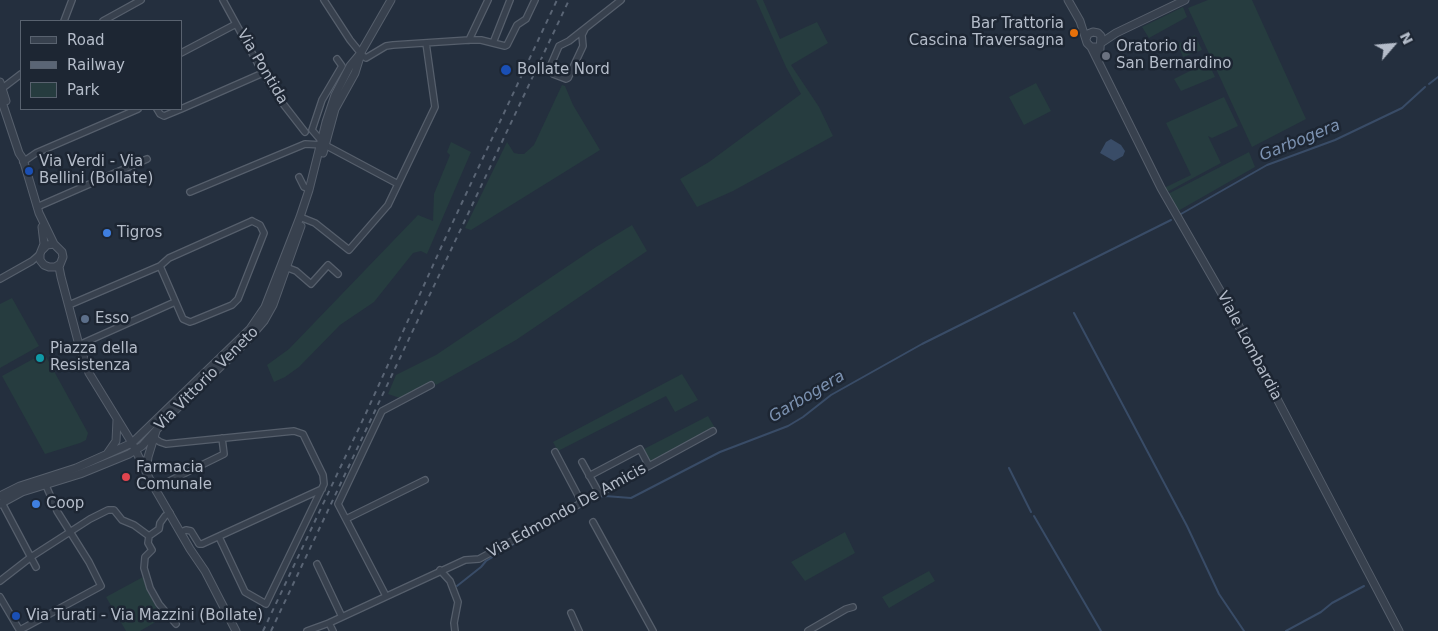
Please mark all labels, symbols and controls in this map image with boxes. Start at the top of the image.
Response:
place label: Bar Trattoria Cascina Traversagna [909,15,1064,50]
legend [20,20,182,110]
north arrow [1368,20,1418,70]
street label: Via Pontida [233,26,291,108]
marker: Bar Trattoria Cascina Traversagna [1068,27,1080,39]
text: N [1397,29,1416,47]
text: Road [67,31,105,49]
place label: Oratorio di San Bernardino [1116,38,1231,73]
marker: Oratorio di San Bernardino [1100,50,1112,62]
text: Railway [67,56,125,74]
place label: Bollate Nord [517,61,610,79]
marker: Bollate Nord [499,63,513,77]
text: Park [67,81,99,99]
water label: Garbogera [1257,116,1343,166]
place label: Via Verdi - Via Bellini (Bollate) [39,153,153,188]
marker: Via Verdi - Via Bellini (Bollate) [23,165,35,177]
place label: Tigros [117,224,162,242]
marker: Tigros [101,227,113,239]
street label: Viale Lombardia [1213,288,1285,404]
place label: Esso [95,310,129,328]
marker: Esso [79,313,91,325]
street label: Via Vittorio Veneto [151,323,263,435]
place label: Piazza della Resistenza [50,340,138,375]
marker: Piazza della Resistenza [34,352,46,364]
water label: Garbogera [766,367,848,427]
place label: Farmacia Comunale [136,459,212,494]
street label: Via Edmondo De Amicis [485,460,649,562]
marker: Farmacia Comunale [120,471,132,483]
place label: Coop [46,495,84,513]
marker: Coop [30,498,42,510]
place label: Via Turati - Via Mazzini (Bollate) [26,607,263,625]
marker: Via Turati - Via Mazzini (Bollate) [10,610,22,622]

